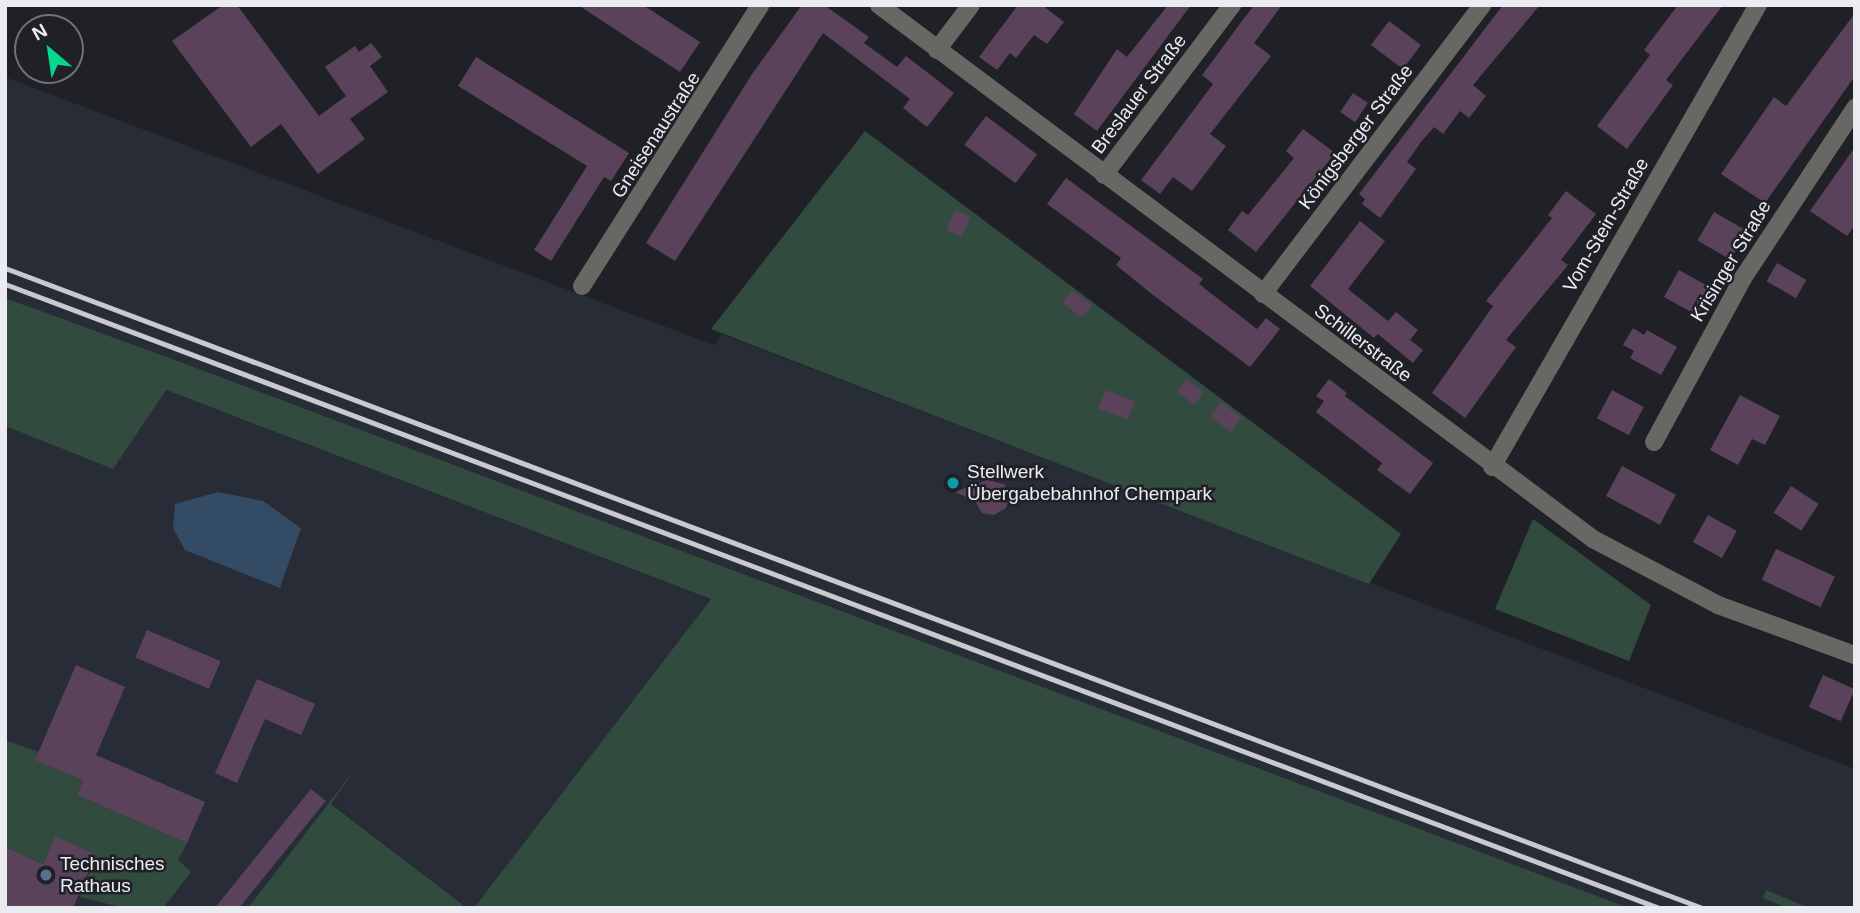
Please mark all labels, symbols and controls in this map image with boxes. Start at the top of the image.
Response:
north arrow [14,14,84,84]
text: N [28,19,51,44]
street label: Breslauer Straße [1087,30,1191,158]
street label: Königsberger Straße [1294,60,1418,214]
street label: Gneisenaustraße [607,68,705,202]
street label: Vom-Stein-Straße [1558,154,1654,296]
street label: Krisinger Straße [1686,196,1776,326]
street label: Schillerstraße [1310,299,1416,387]
place label: Stellwerk Übergabebahnhof Chempark [967,461,1212,505]
marker: Stellwerk Übergabebahnhof Chempark [945,475,961,491]
place label: Technisches Rathaus [60,853,165,897]
marker: Technisches Rathaus [38,867,54,883]

